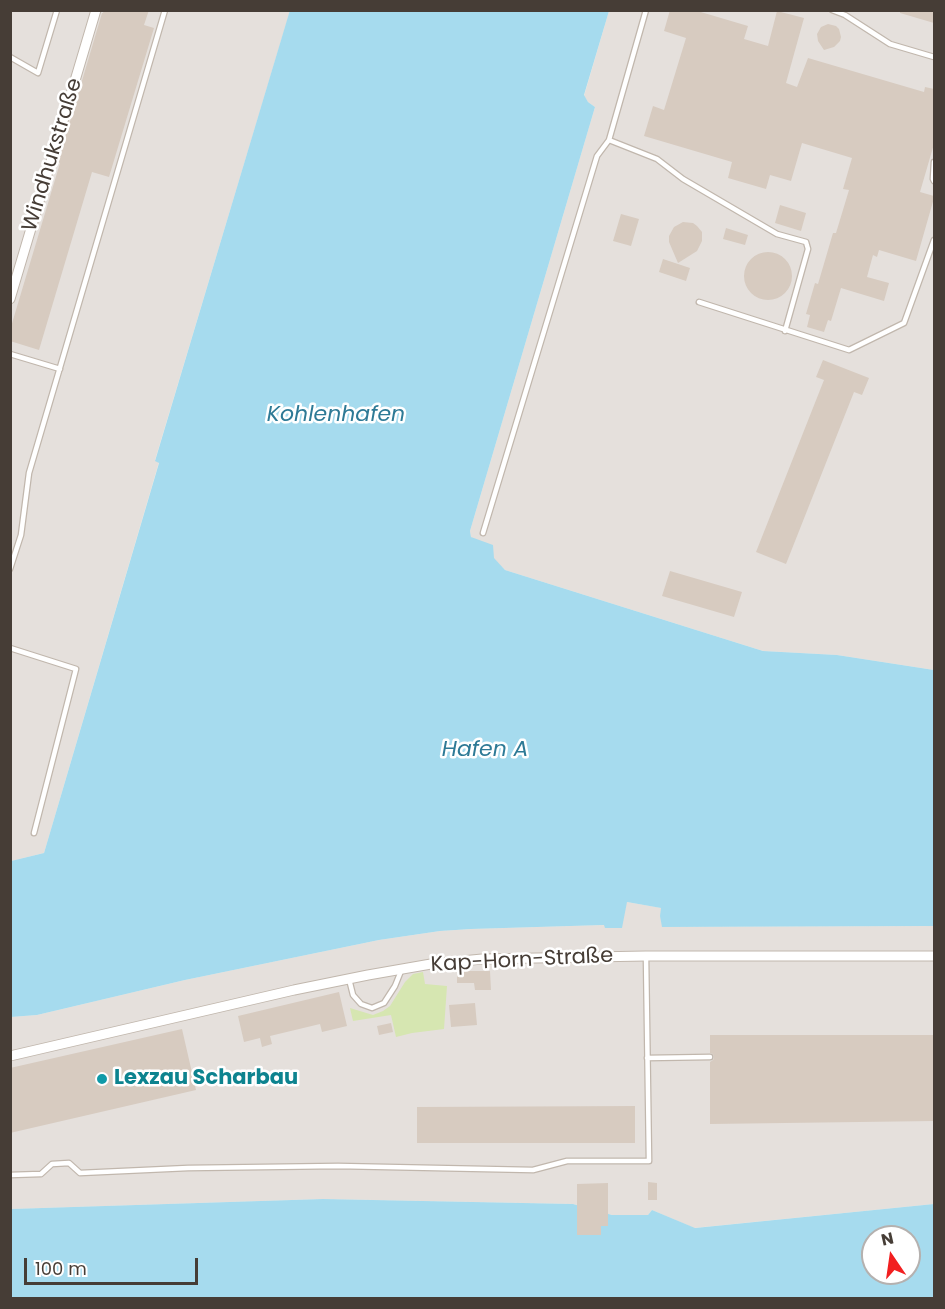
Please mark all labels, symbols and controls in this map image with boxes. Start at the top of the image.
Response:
street label: Windhukstraße [18,75,88,235]
water label: Kohlenhafen [267,402,405,428]
water label: Hafen A [442,737,528,763]
street label: Kap-Horn-Straße [430,944,614,978]
place label: Lexzau Scharbau [114,1066,298,1092]
marker: Lexzau Scharbau [95,1072,109,1086]
north arrow [861,1225,921,1285]
text: N [879,1226,896,1251]
scale bar [27,1246,201,1284]
text: 100 m [35,1256,87,1281]

